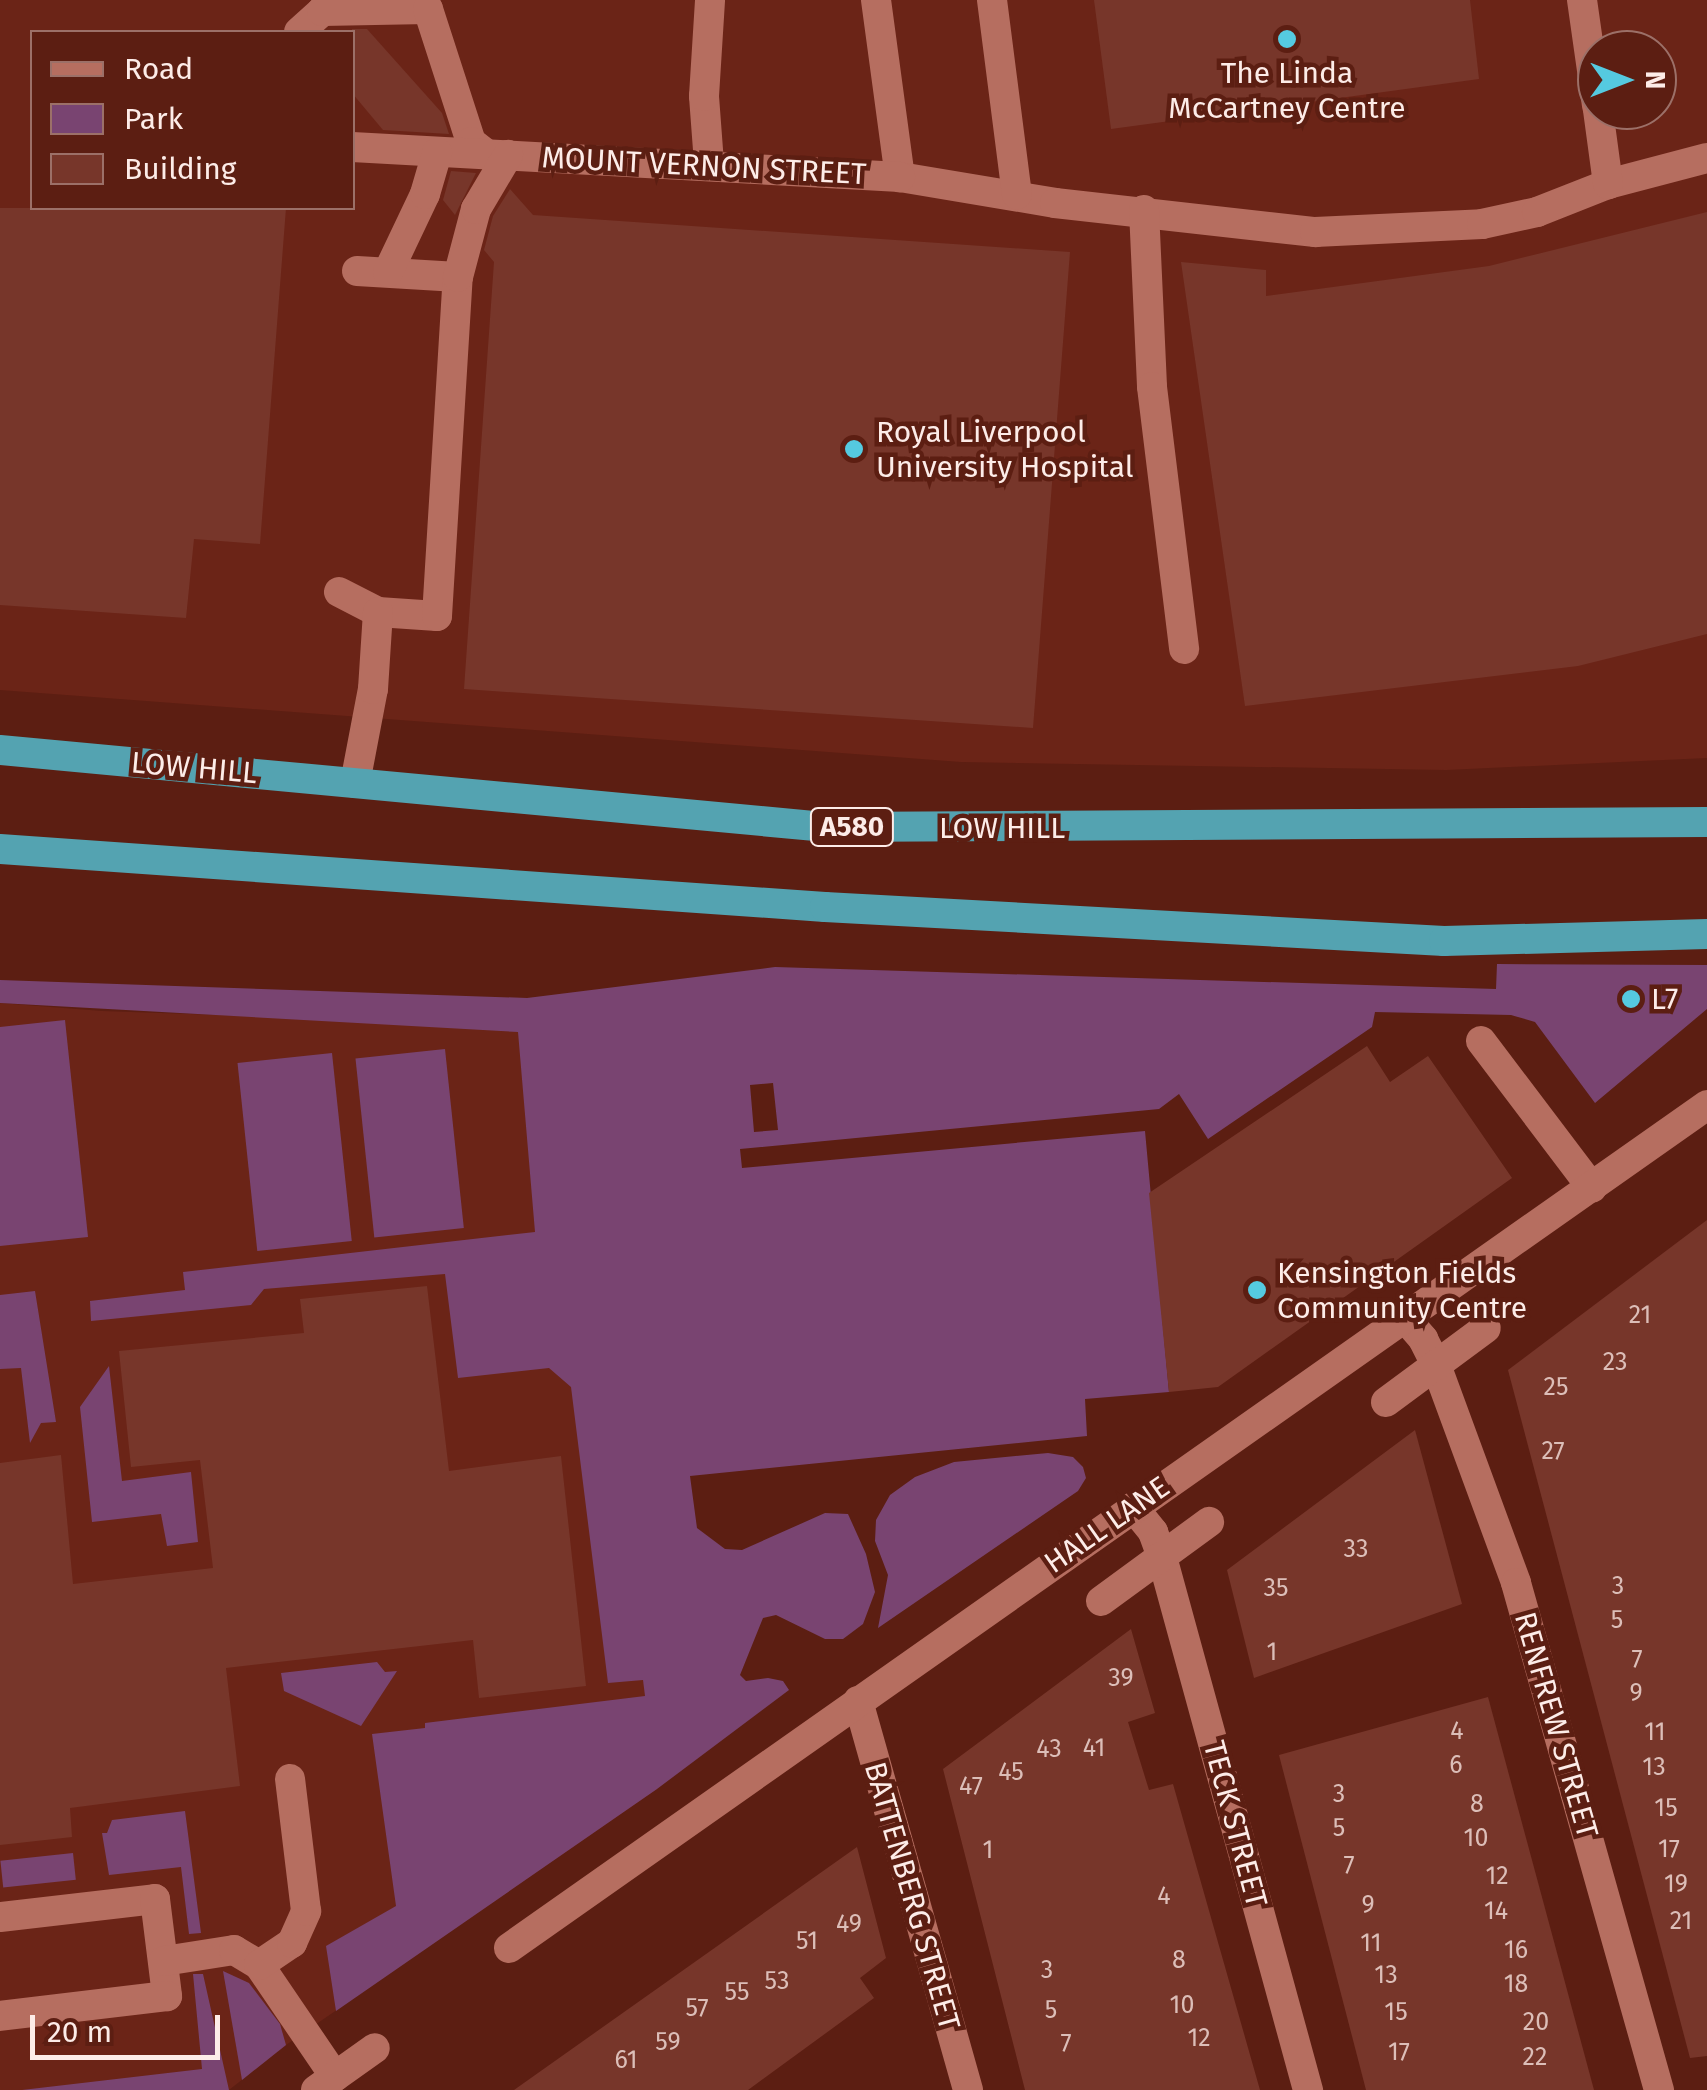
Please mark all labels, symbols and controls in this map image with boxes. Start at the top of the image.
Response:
marker: The Linda McCartney Centre [1276,28,1298,50]
legend [30,30,355,210]
north arrow [1577,30,1677,130]
text: Road [124,51,193,87]
place label: The Linda McCartney Centre [1168,55,1406,126]
text: N [1639,71,1672,89]
text: Park [124,101,183,137]
street label: MOUNT VERNON STREET [541,140,867,192]
text: Building [124,151,236,187]
place label: Royal Liverpool University Hospital [876,414,1134,484]
marker: Royal Liverpool University Hospital [841,436,867,462]
street label: LOW HILL [130,745,258,791]
road number: A580 [810,804,894,850]
street label: LOW HILL [939,810,1065,846]
place label: L7 [1651,981,1678,1017]
marker: L7 [1620,988,1642,1010]
place label: Kensington Fields Community Centre [1277,1255,1527,1326]
marker: Kensington Fields Community Centre [1246,1279,1268,1301]
house number: 21 [1629,1300,1651,1330]
house number: 23 [1603,1347,1627,1377]
house number: 25 [1544,1372,1568,1402]
house number: 27 [1541,1436,1565,1466]
street label: HALL LANE [1038,1469,1176,1581]
house number: 33 [1344,1534,1368,1564]
house number: 3 [1612,1571,1624,1601]
house number: 35 [1264,1573,1288,1603]
house number: 5 [1611,1605,1623,1635]
street label: RENFREW STREET [1507,1608,1605,1842]
house number: 1 [1267,1637,1277,1667]
house number: 7 [1631,1644,1643,1674]
house number: 39 [1108,1663,1134,1693]
house number: 9 [1629,1678,1643,1708]
house number: 4 [1450,1716,1464,1746]
house number: 11 [1644,1717,1666,1747]
house number: 41 [1083,1733,1105,1763]
house number: 43 [1036,1734,1062,1764]
street label: TECK STREET [1196,1737,1274,1911]
house number: 6 [1449,1750,1463,1780]
house number: 13 [1642,1752,1666,1782]
house number: 45 [998,1757,1024,1787]
street label: BATTENBERG STREET [856,1758,968,2034]
house number: 47 [959,1771,983,1801]
house number: 3 [1333,1779,1345,1809]
house number: 8 [1470,1789,1484,1819]
house number: 15 [1654,1793,1678,1823]
house number: 5 [1333,1813,1345,1843]
house number: 10 [1464,1823,1488,1853]
house number: 17 [1658,1834,1680,1864]
house number: 1 [983,1835,993,1865]
house number: 7 [1343,1850,1355,1880]
house number: 12 [1485,1861,1509,1891]
house number: 19 [1664,1869,1688,1899]
house number: 4 [1157,1881,1171,1911]
house number: 9 [1361,1890,1375,1920]
house number: 14 [1484,1896,1508,1926]
house number: 21 [1670,1906,1692,1936]
house number: 49 [836,1909,862,1939]
house number: 51 [796,1926,818,1956]
house number: 11 [1360,1928,1382,1958]
house number: 16 [1504,1935,1528,1965]
house number: 8 [1172,1945,1186,1975]
house number: 3 [1041,1955,1053,1985]
house number: 13 [1374,1960,1398,1990]
house number: 53 [765,1966,789,1996]
house number: 18 [1504,1969,1528,1999]
house number: 55 [725,1977,749,2007]
house number: 10 [1170,1990,1194,2020]
house number: 57 [685,1993,709,2023]
scale bar [35,1995,225,2057]
house number: 5 [1045,1995,1057,2025]
house number: 15 [1384,1997,1408,2027]
house number: 20 [1523,2007,1549,2037]
text: 20 m [47,2014,112,2050]
house number: 12 [1187,2023,1211,2053]
house number: 59 [655,2027,681,2057]
house number: 7 [1060,2028,1072,2058]
house number: 17 [1388,2037,1410,2067]
house number: 22 [1523,2042,1547,2072]
house number: 61 [615,2045,637,2075]

